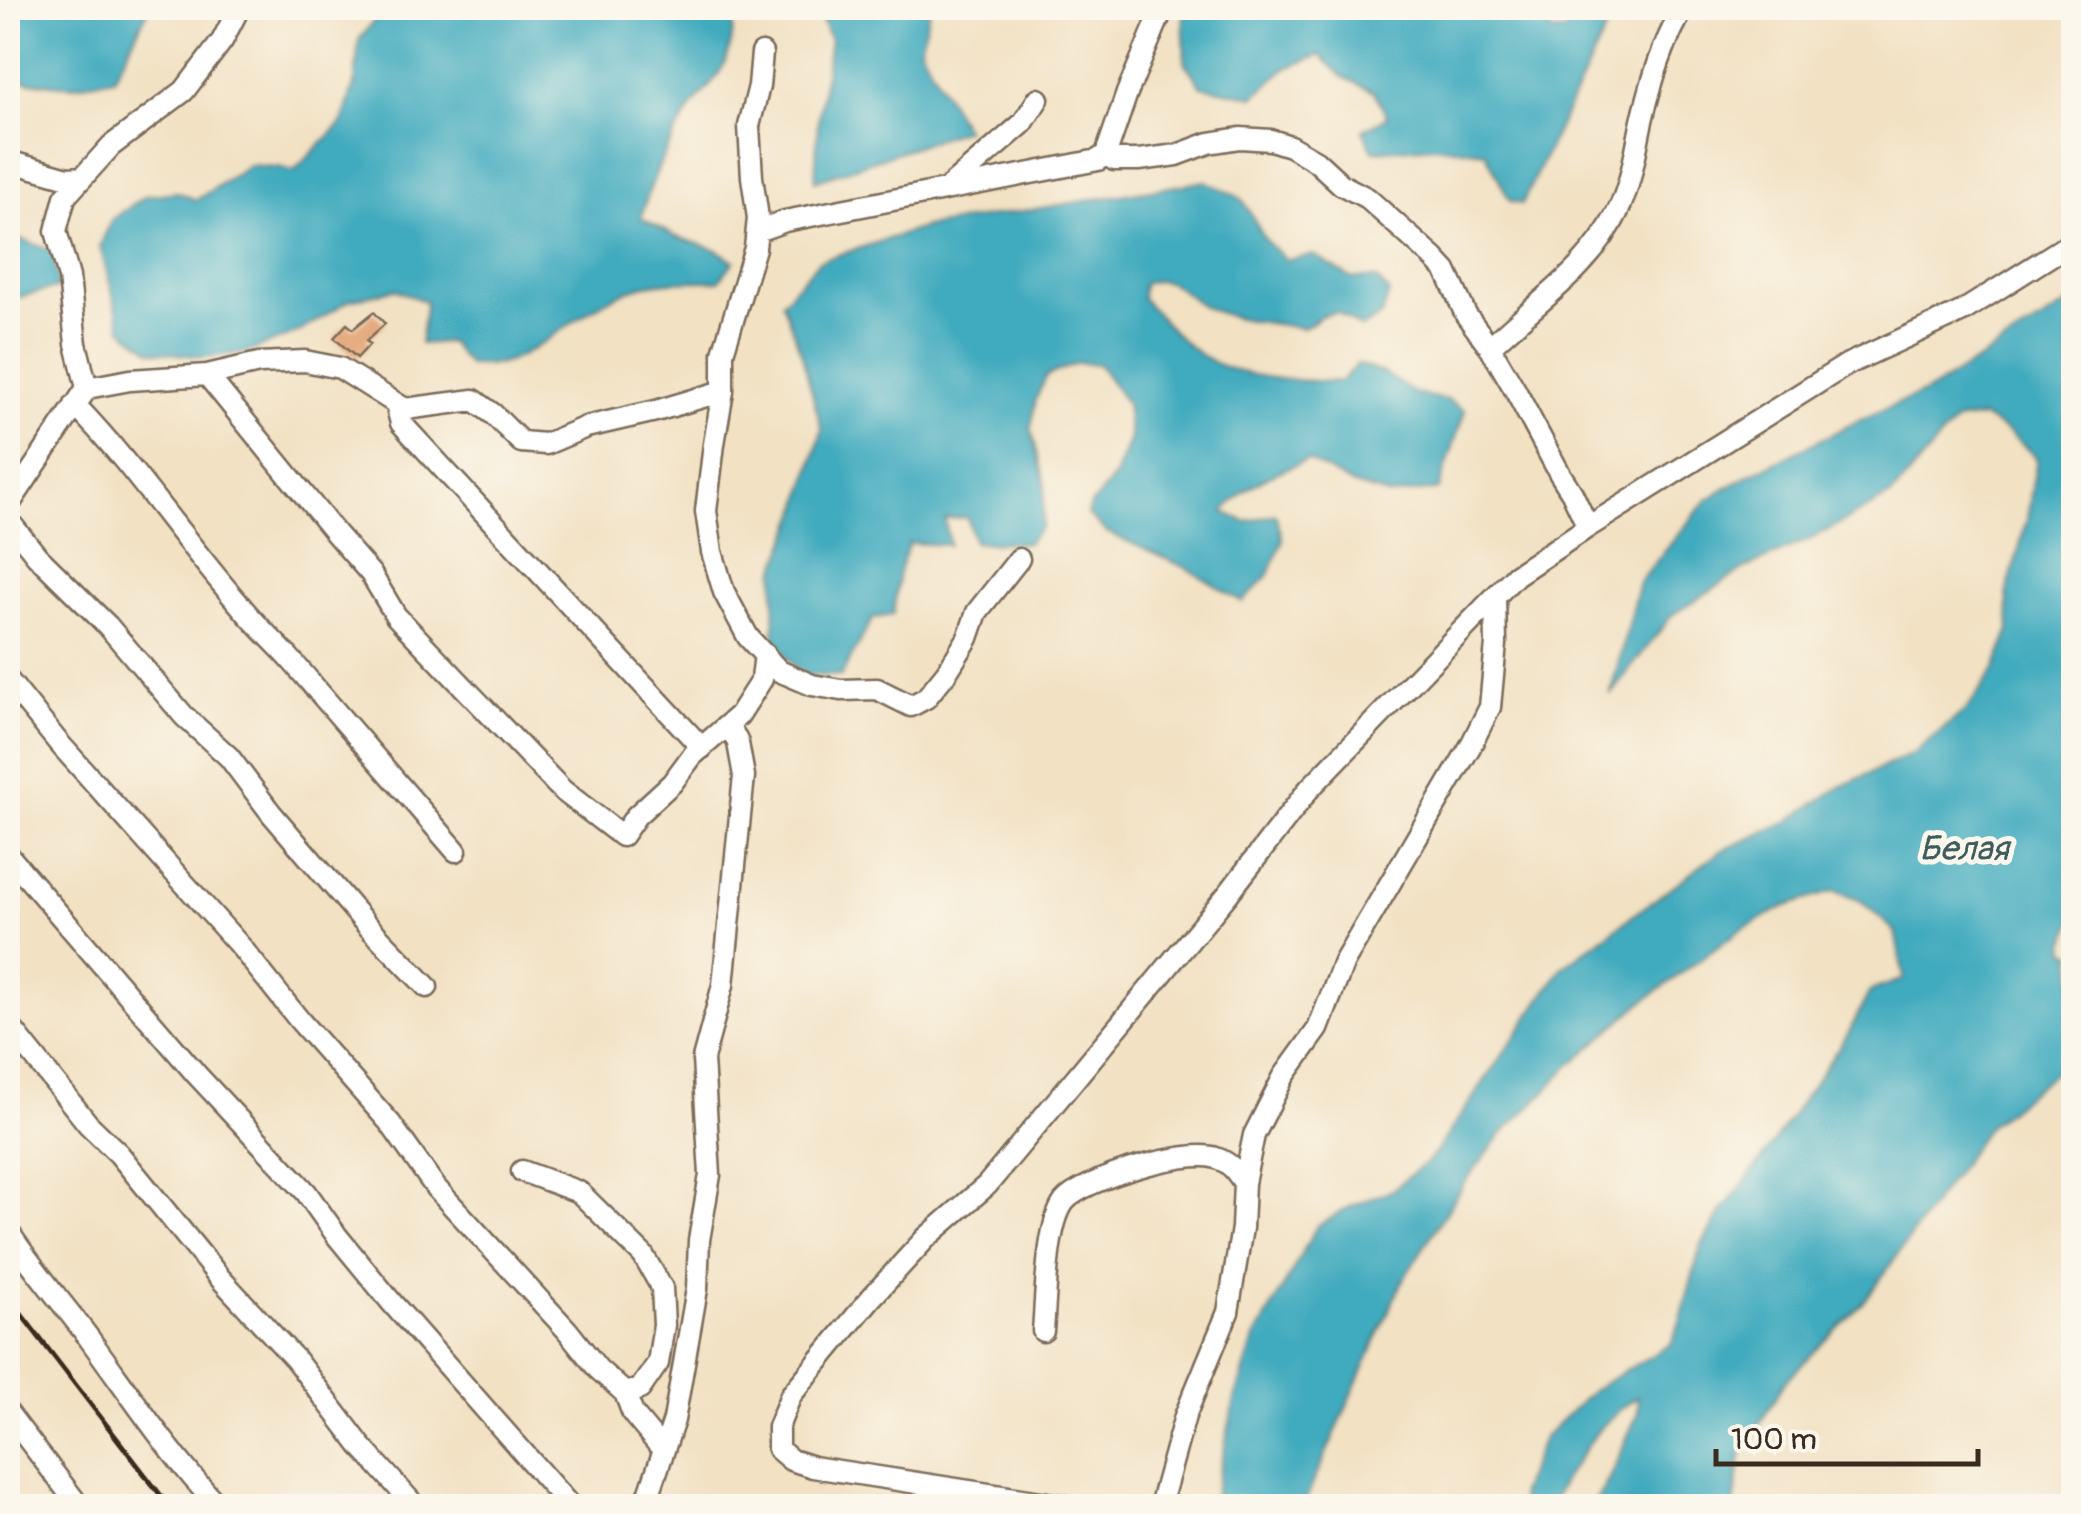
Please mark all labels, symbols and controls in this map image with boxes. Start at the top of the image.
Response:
water label: Белая [1919,827,2012,871]
scale bar [1716,1404,1978,1466]
text: 100 m [1731,1421,1817,1458]

